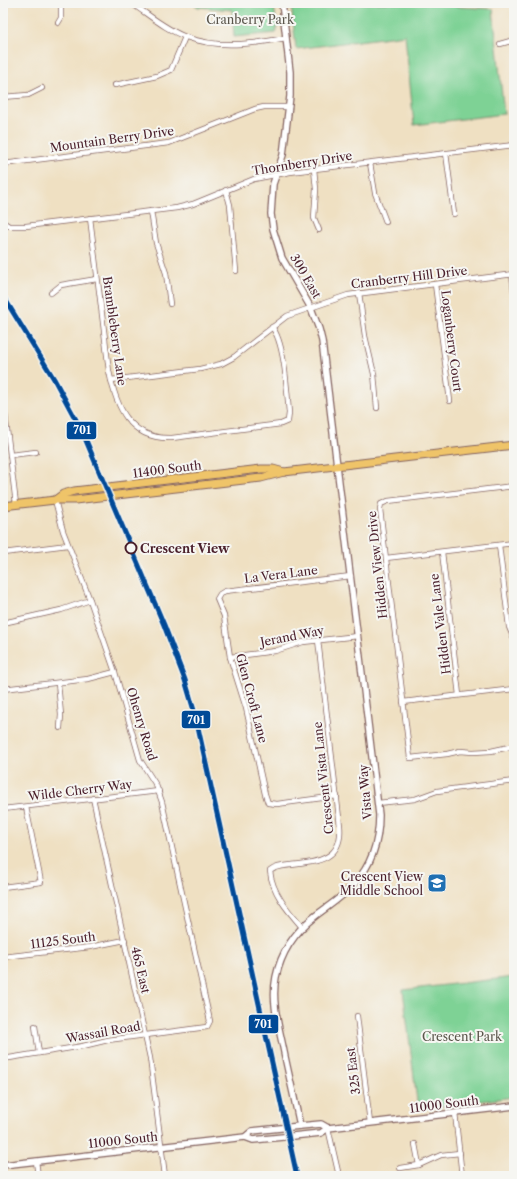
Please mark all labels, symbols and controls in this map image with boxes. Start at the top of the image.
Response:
park label: Cranberry Park [206,12,295,27]
street label: Mountain Berry Drive [49,123,175,155]
street label: Thornberry Drive [251,148,353,178]
street label: 300 East [287,251,325,302]
street label: Cranberry Hill Drive [350,262,468,292]
street label: Brambleberry Lane [100,275,130,387]
street label: Loganberry Court [438,289,466,393]
line badge: 701 [66,421,97,440]
text: 701 [73,423,91,437]
street label: 11400 South [132,457,203,481]
street label: Hidden View Drive [364,510,390,620]
marker: Crescent View [124,541,138,555]
place label: Crescent View [140,541,230,556]
street label: La Vera Lane [243,562,319,586]
street label: Hidden Vale Lane [426,573,454,675]
street label: Jerand Way [257,622,325,650]
street label: Glen Croft Lane [233,652,271,745]
street label: Ohenry Road [124,686,160,763]
line badge: 701 [181,710,211,729]
text: 701 [187,713,205,727]
street label: Crescent Vista Lane [310,721,336,835]
street label: Vista Way [355,763,375,821]
street label: Wilde Cherry Way [26,776,133,804]
place label: Crescent View Middle School [340,869,424,898]
school or university icon: Crescent View Middle School [426,872,448,894]
street label: 11125 South [30,929,97,951]
street label: 465 East [128,945,154,996]
line badge: 701 [248,1014,279,1034]
text: 701 [254,1017,272,1031]
street label: Wassail Road [64,1018,142,1046]
park label: Crescent Park [422,1029,503,1044]
street label: 325 East [343,1046,363,1095]
street label: 11000 South [408,1092,480,1116]
street label: 11000 South [88,1129,159,1151]

